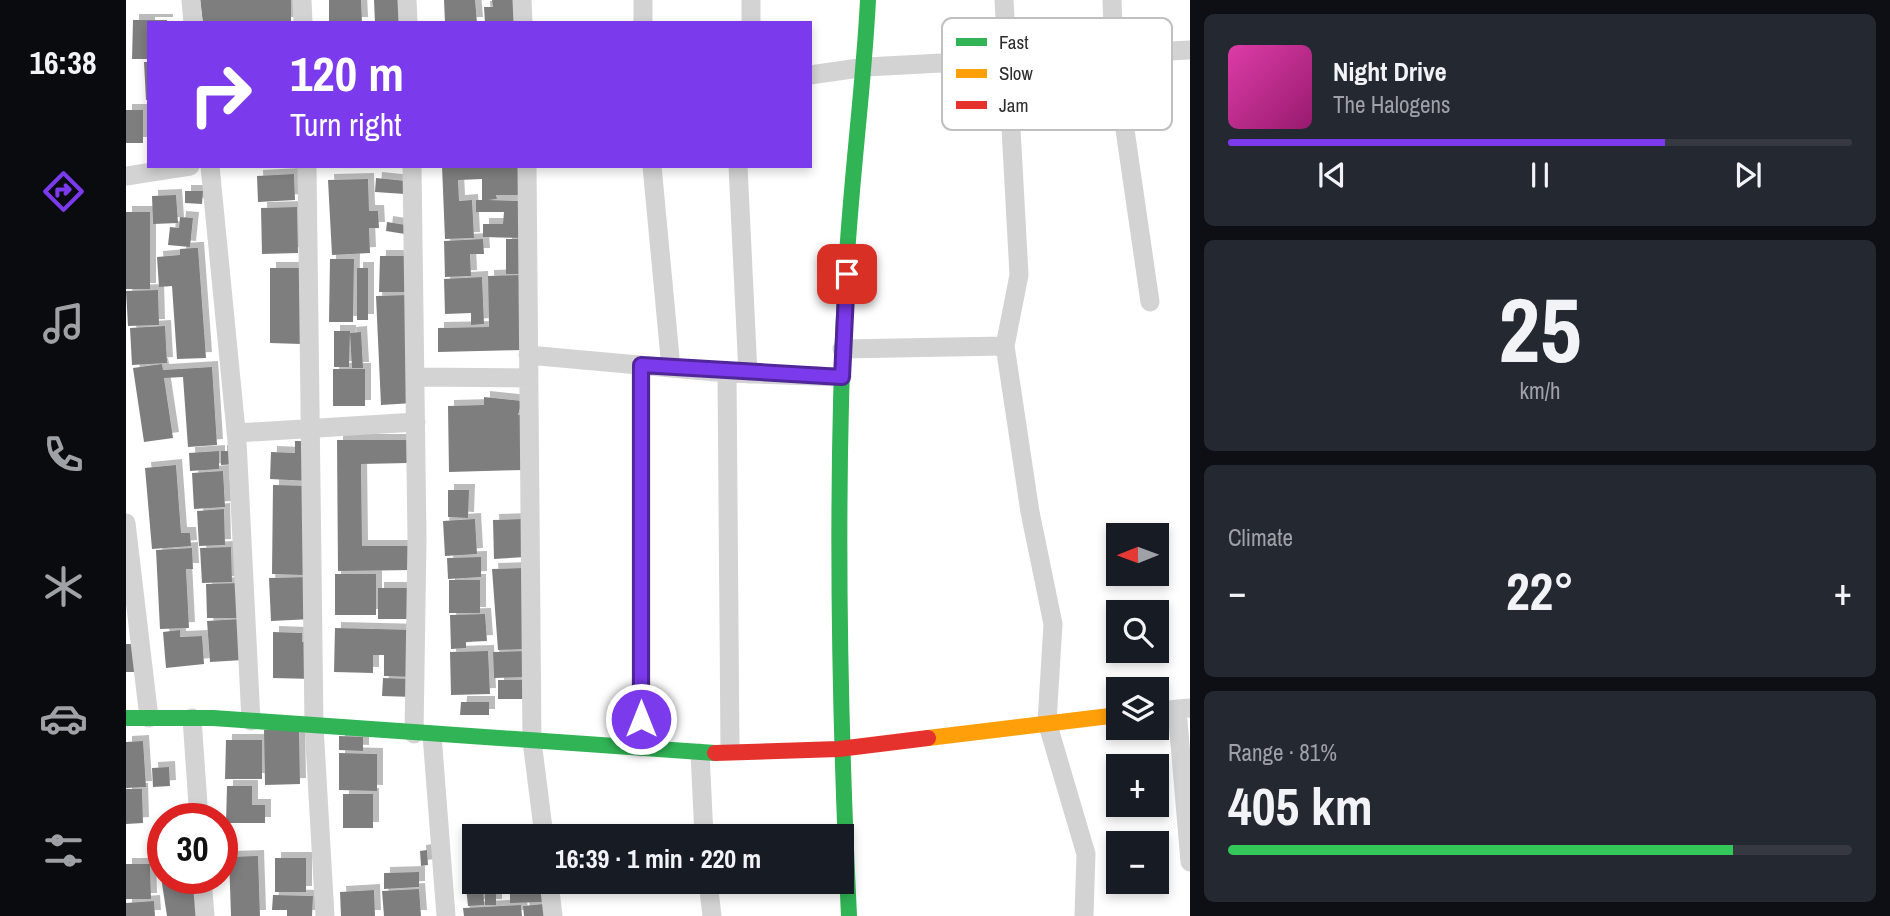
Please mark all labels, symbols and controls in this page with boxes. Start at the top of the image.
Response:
legend [942,18,1172,130]
text: Fast [999,29,1029,55]
text: 120 m [290,40,404,106]
text: 16:38 [29,41,97,84]
icon: right [175,49,266,140]
text: Night Drive [1333,54,1447,89]
text: Slow [999,60,1034,86]
text: The Halogens [1333,89,1450,120]
text: Jam [999,92,1028,118]
text: Turn right [290,103,402,146]
icon: previous [1313,156,1351,194]
icon: pause [1521,156,1559,194]
icon: next [1729,156,1767,194]
icon: directions [39,167,88,216]
pin [817,244,877,304]
icon: arrive [828,255,866,293]
text: 25 [1499,268,1582,390]
icon: music [39,299,88,348]
text: km/h [1520,375,1560,406]
icon: phone [39,430,88,479]
text: Climate [1228,522,1293,553]
north arrow [1106,523,1169,586]
map controls [1106,523,1169,894]
text: 22° [1506,556,1574,626]
icon: climate [39,562,88,611]
text: − [1228,566,1246,617]
text: + [1834,566,1852,617]
button: search [1106,600,1169,663]
button: layers [1106,677,1169,740]
position arrow [604,682,678,756]
icon: car [39,694,88,743]
text: Range · 81% [1228,737,1337,768]
button: + [1106,754,1169,817]
text: 405 km [1228,771,1373,841]
speed limit sign: 30 [147,803,238,894]
icon: filters [39,826,88,875]
button: − [1106,831,1169,894]
text: 16:39 · 1 min · 220 m [555,841,761,876]

